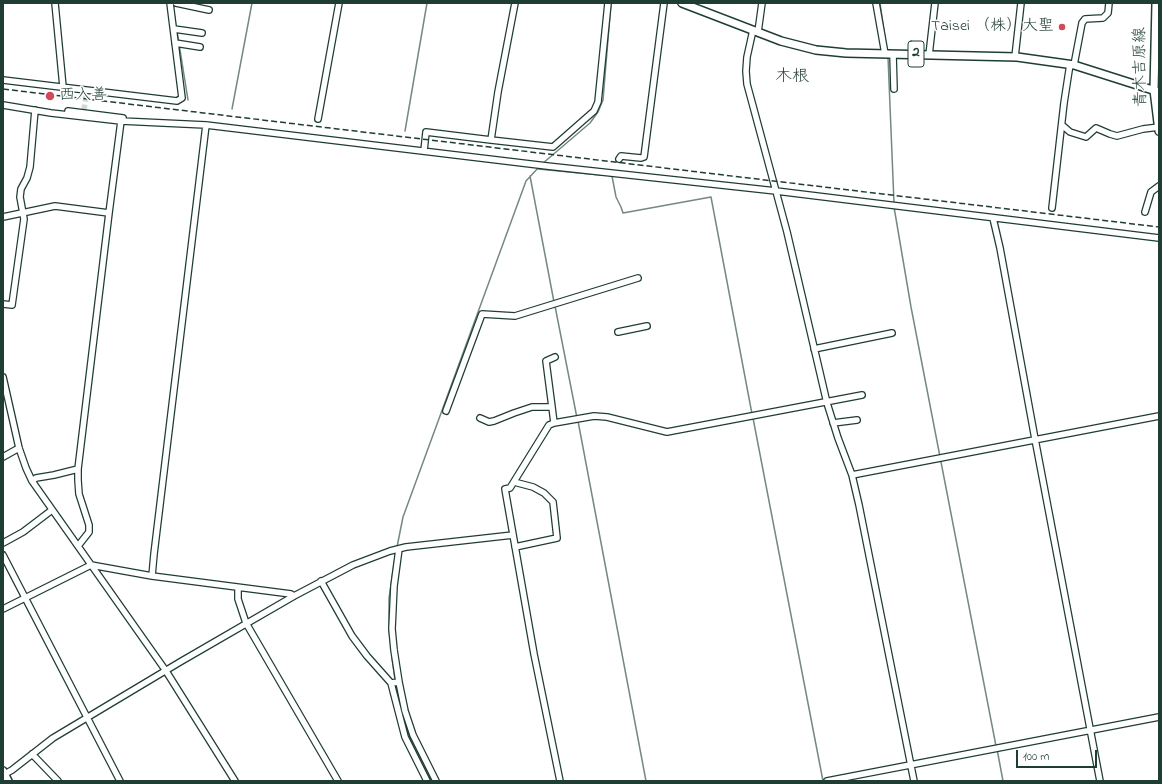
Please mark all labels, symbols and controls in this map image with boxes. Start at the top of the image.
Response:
place label: Taisei （株）大聖 [931,17,1054,37]
marker: Taisei （株）大聖 [1057,22,1067,32]
street label: 青木吉原線 [1132,27,1152,107]
road number: 2 [908,41,924,67]
district label: 木根 [775,68,809,88]
place label: 西入善 [59,86,107,106]
marker: 西入善 [44,90,56,102]
scale bar [1018,742,1099,768]
text: 100 m [1023,748,1050,766]

